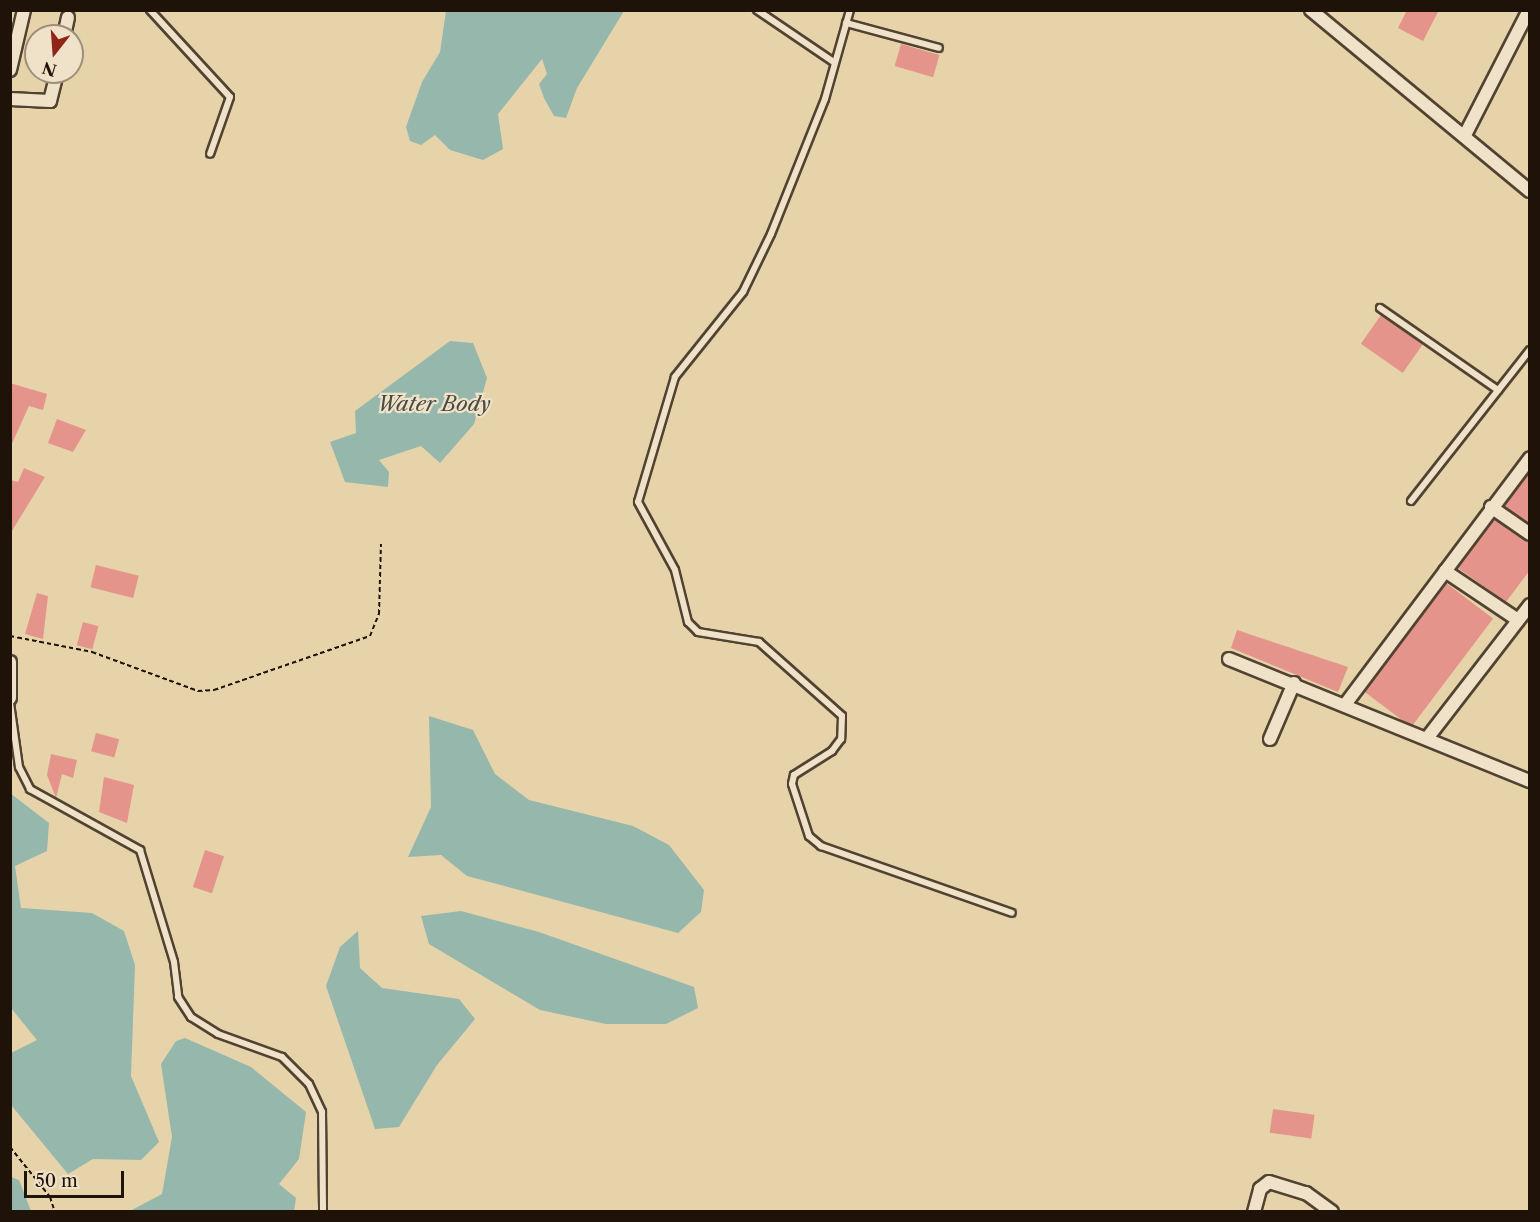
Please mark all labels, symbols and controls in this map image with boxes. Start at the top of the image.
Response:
north arrow [24,24,84,84]
text: N [40,58,59,81]
water label: Water Body [377,391,491,417]
scale bar [27,1159,128,1197]
text: 50 m [35,1170,78,1192]

